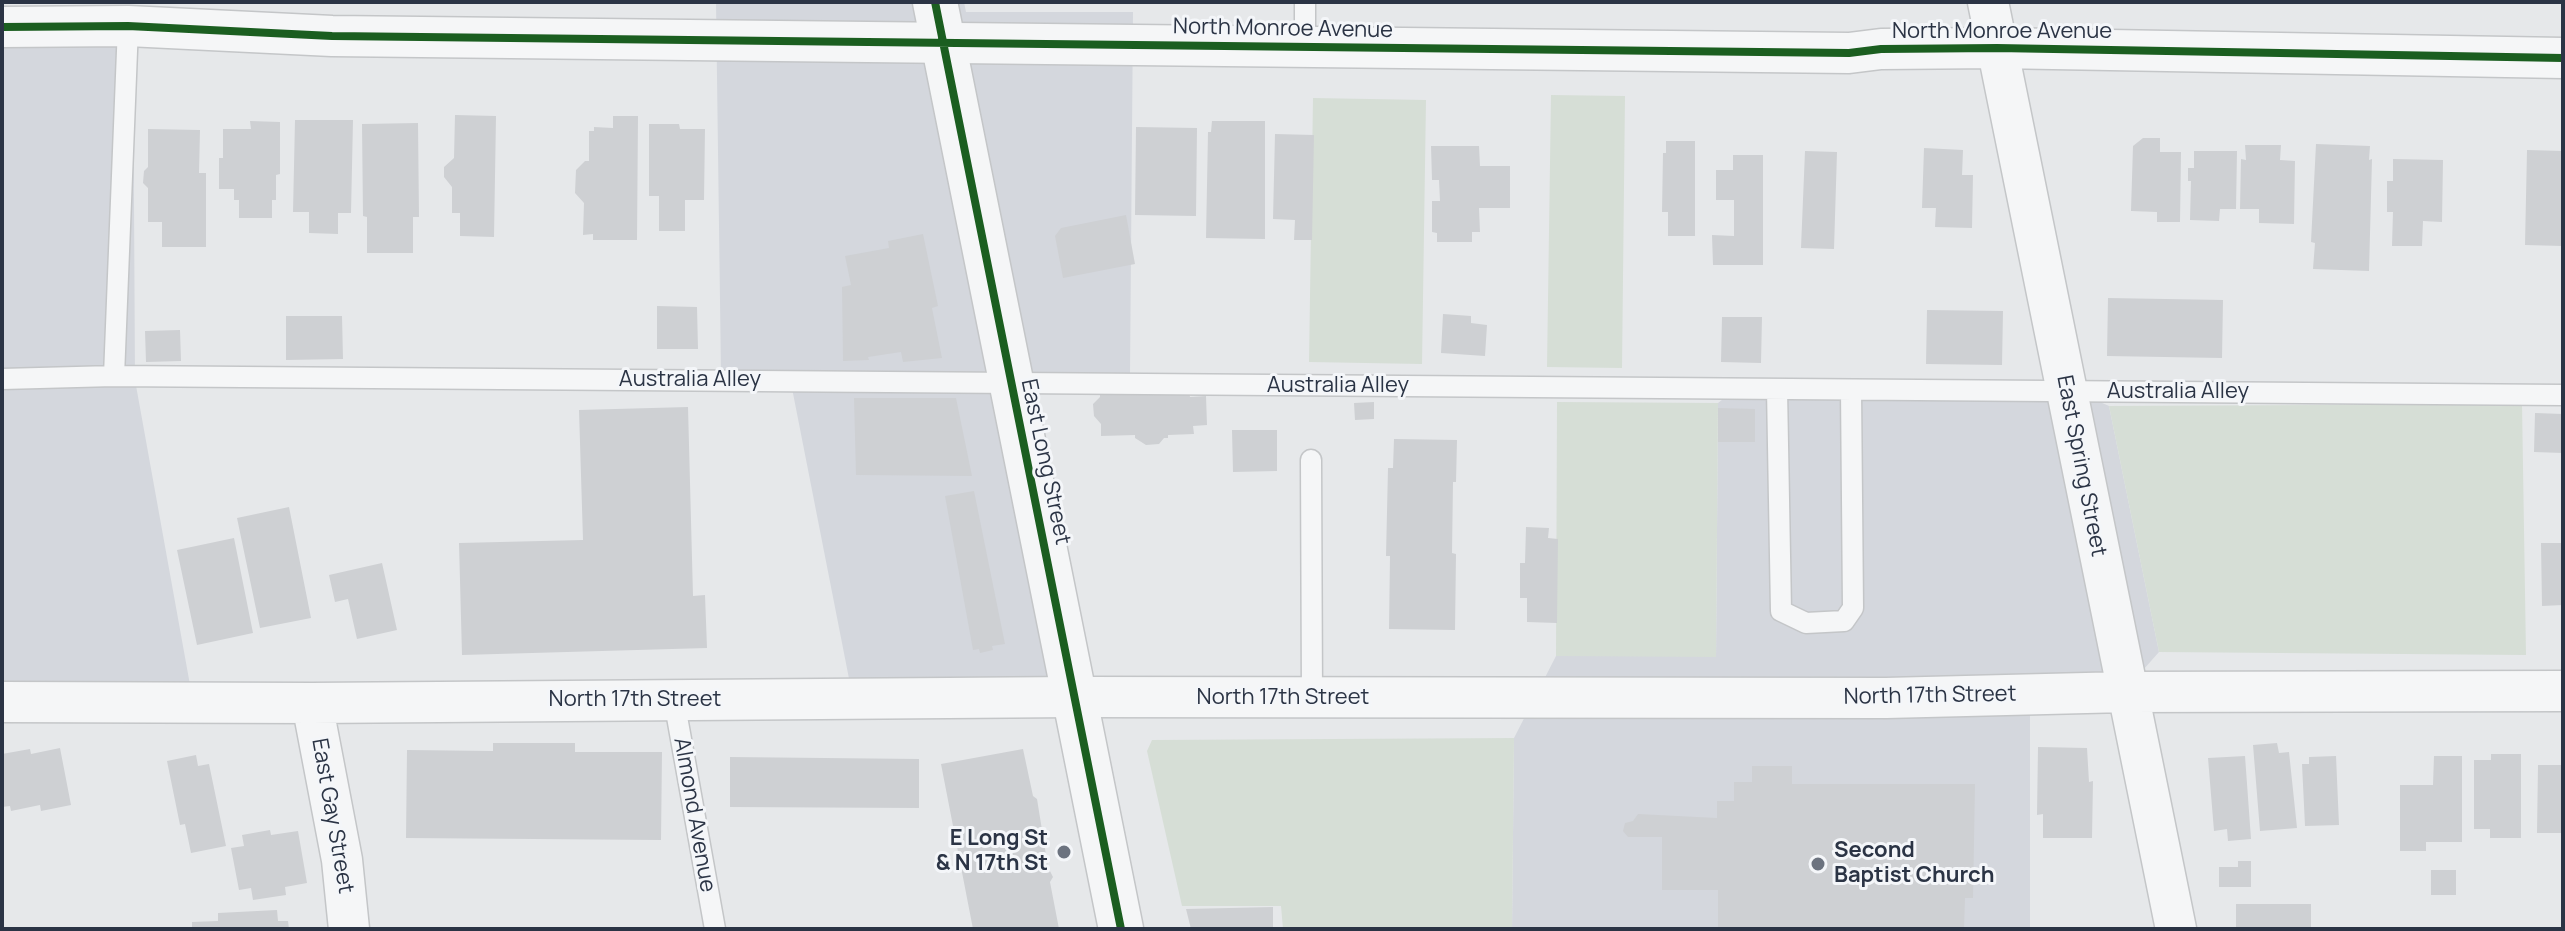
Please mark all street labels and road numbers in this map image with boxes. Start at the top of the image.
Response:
street label: North Monroe Avenue [1173,14,1393,44]
street label: North Monroe Avenue [1892,19,2112,45]
street label: Australia Alley [619,367,761,393]
street label: Australia Alley [1267,373,1409,399]
street label: East Spring Street [2050,373,2112,559]
street label: East Long Street [1015,377,1075,547]
street label: Australia Alley [2107,379,2249,405]
street label: North 17th Street [1843,681,2017,711]
street label: North 17th Street [1197,685,1369,711]
street label: North 17th Street [549,687,721,713]
street label: East Gay Street [305,736,359,896]
street label: Almond Avenue [667,736,721,894]

